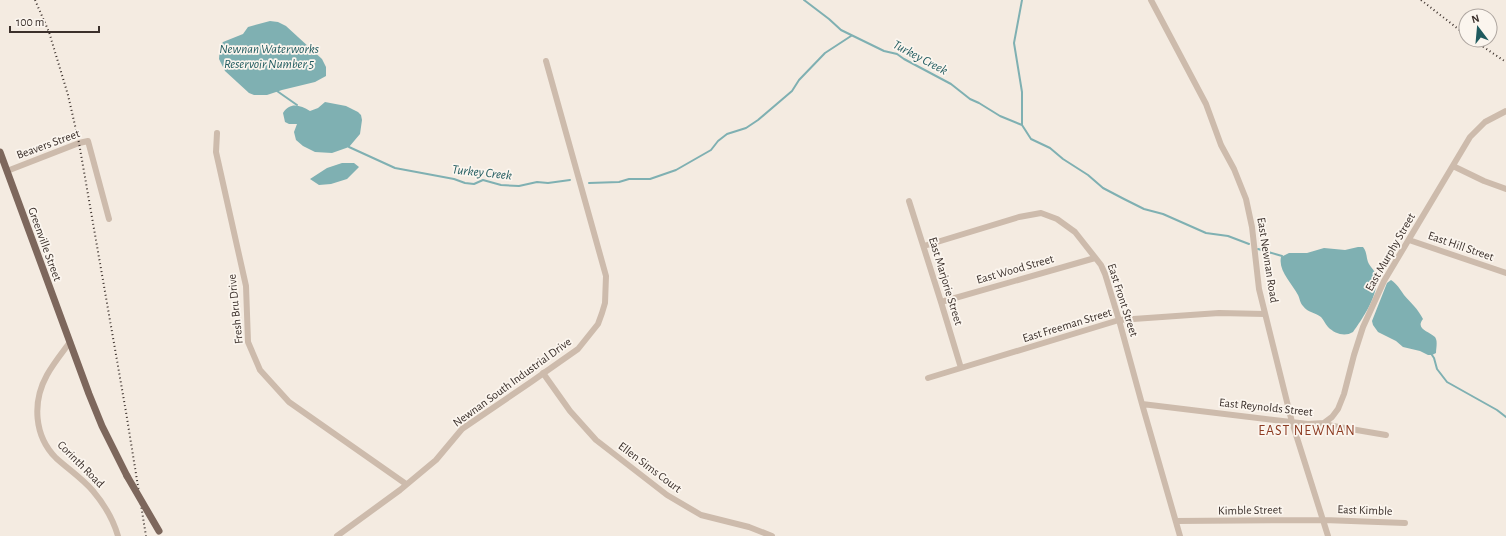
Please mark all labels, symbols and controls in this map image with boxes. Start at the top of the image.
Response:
scale bar [10,8,99,34]
north arrow [1458,8,1498,48]
text: N [1470,13,1481,25]
text: 100 m [16,16,44,28]
water label: Turkey Creek [891,38,949,78]
water label: Newnan Waterworks Reservoir Number 5 [219,43,319,71]
street label: Beavers Street [15,127,81,161]
water label: Turkey Creek [452,163,512,183]
street label: Greenville Street [26,206,64,283]
street label: East Murphy Street [1363,211,1418,294]
street label: East Newnan Road [1255,216,1281,304]
street label: East Hill Street [1427,229,1496,263]
street label: East Marjorie Street [926,236,965,327]
street label: East Wood Street [975,252,1055,286]
street label: East Front Street [1106,262,1140,338]
street label: Fresh Bru Drive [225,274,245,344]
street label: East Freeman Street [1021,306,1113,344]
street label: Newnan South Industrial Drive [451,335,573,429]
street label: East Reynolds Street [1218,396,1314,419]
district label: EAST NEWNAN [1258,424,1356,438]
street label: Corinth Road [55,438,107,490]
street label: Ellen Sims Court [616,439,684,495]
street label: Kimble Street [1218,503,1282,517]
street label: East Kimble [1337,503,1393,517]

